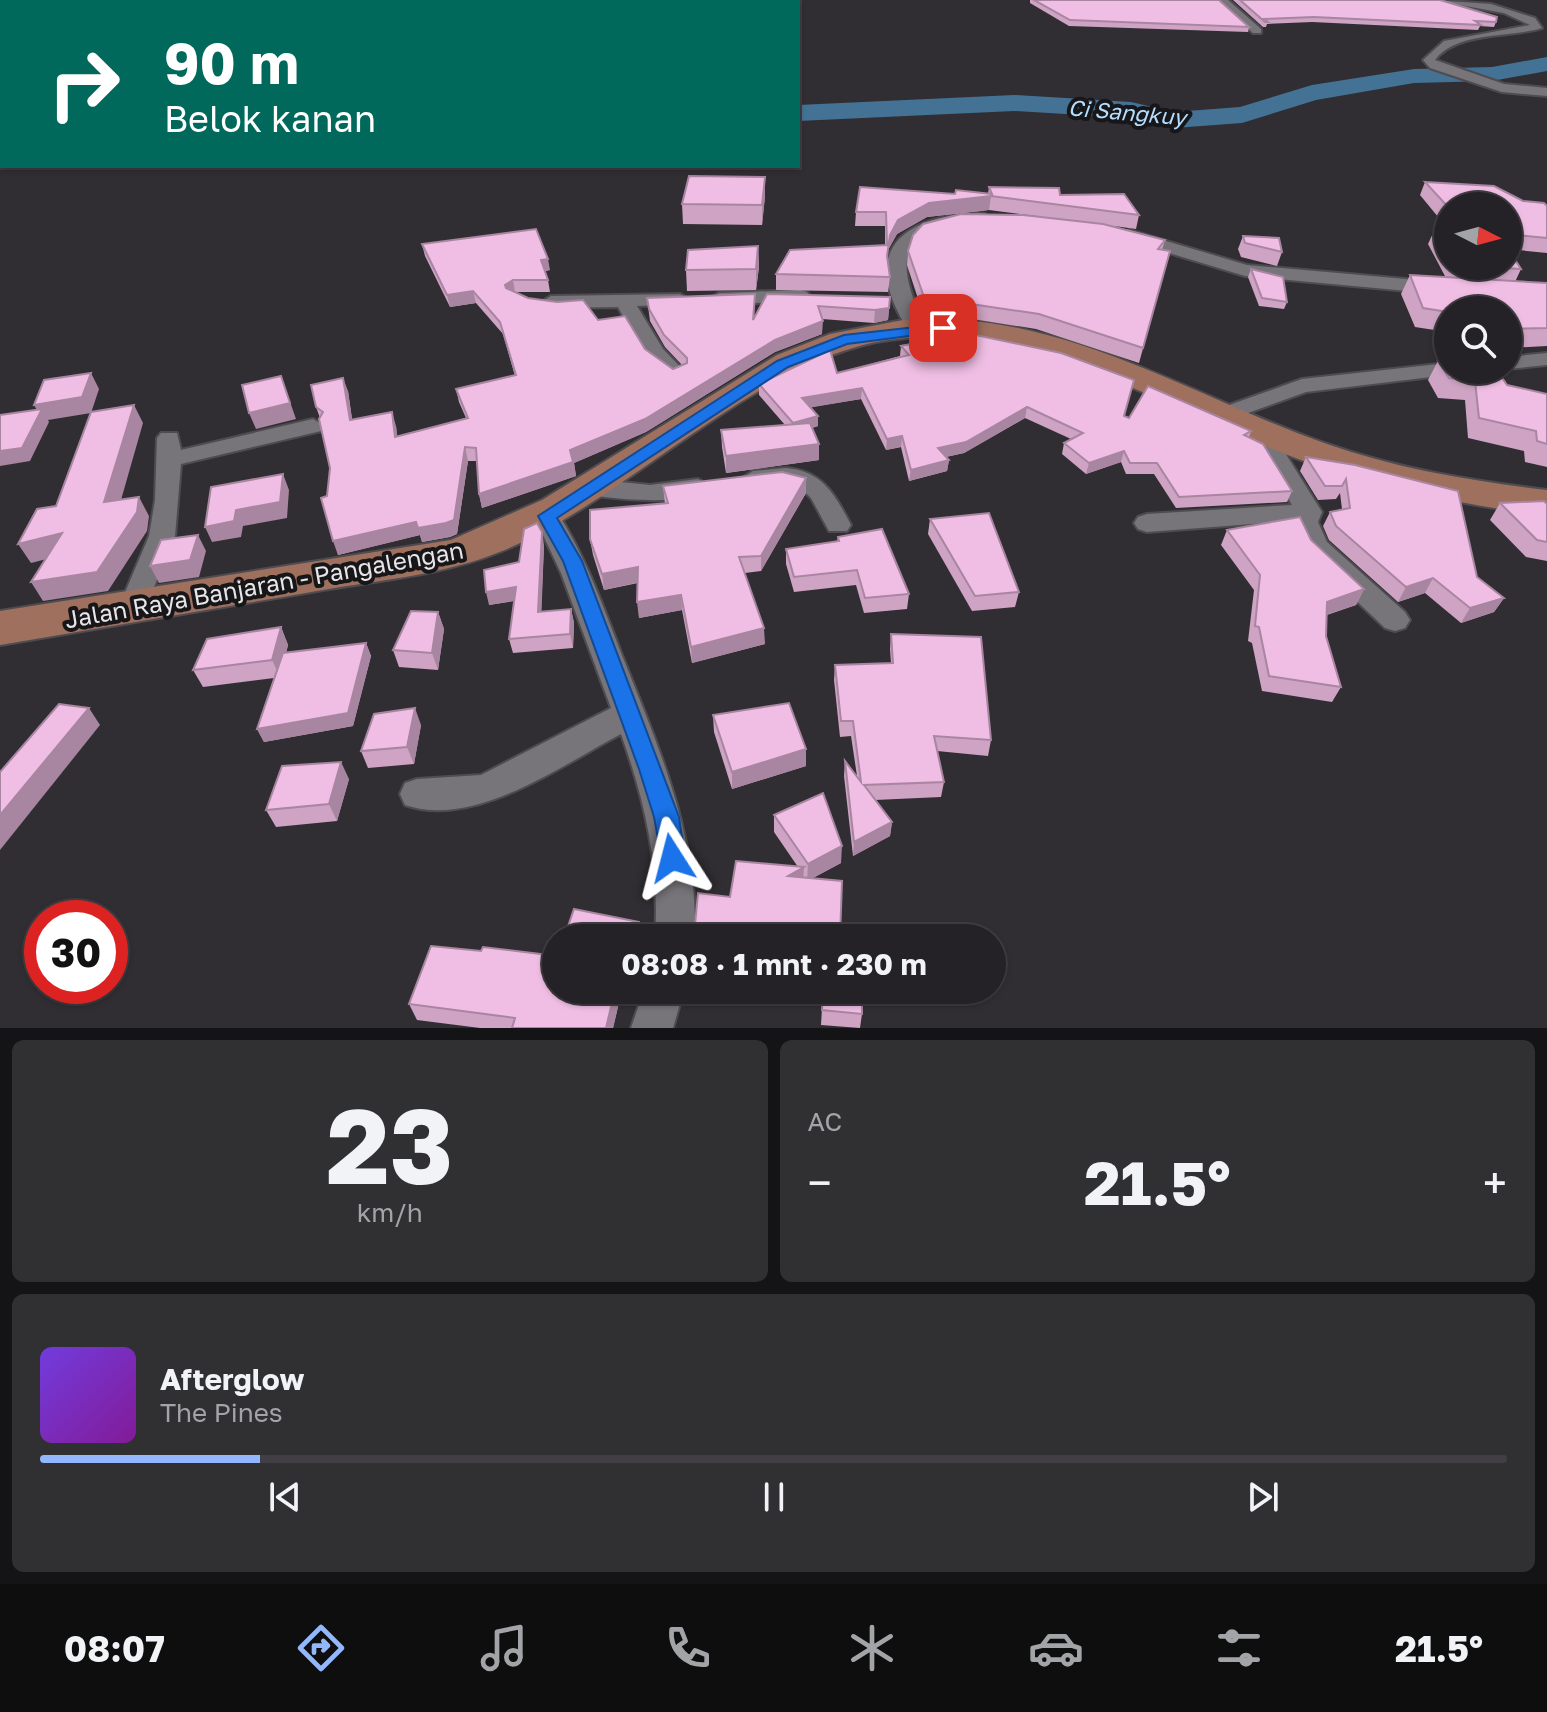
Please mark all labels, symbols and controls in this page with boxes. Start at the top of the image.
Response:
text: 90 m [164,29,299,96]
icon: right [32,32,136,136]
water label: Ci Sangkuy [1067,93,1190,131]
text: Belok kanan [164,97,376,140]
north arrow [1434,192,1522,280]
map controls [1434,192,1522,384]
pin [909,294,977,362]
button: search [1434,296,1522,384]
icon: arrive [921,306,965,350]
street label: Jalan Raya Banjaran - Pangalengan [62,535,466,633]
position arrow [630,816,714,900]
speed limit sign: 30 [24,900,128,1004]
text: 08:08 · 1 mnt · 230 m [621,946,927,982]
text: 23 [326,1082,453,1207]
text: AC [808,1106,842,1137]
text: 21.5° [1084,1146,1231,1218]
text: − [808,1156,832,1209]
text: + [1483,1156,1507,1209]
text: km/h [357,1197,423,1228]
text: Afterglow [160,1361,304,1397]
text: The Pines [160,1397,283,1428]
icon: previous [263,1475,307,1519]
icon: pause [752,1475,796,1519]
icon: next [1241,1475,1285,1519]
icon: directions [293,1620,349,1676]
icon: music [476,1620,532,1676]
icon: phone [660,1620,716,1676]
icon: climate [844,1620,900,1676]
icon: car [1028,1620,1084,1676]
icon: filters [1211,1620,1267,1676]
text: 08:07 [64,1627,165,1670]
text: 21.5° [1395,1627,1483,1670]

